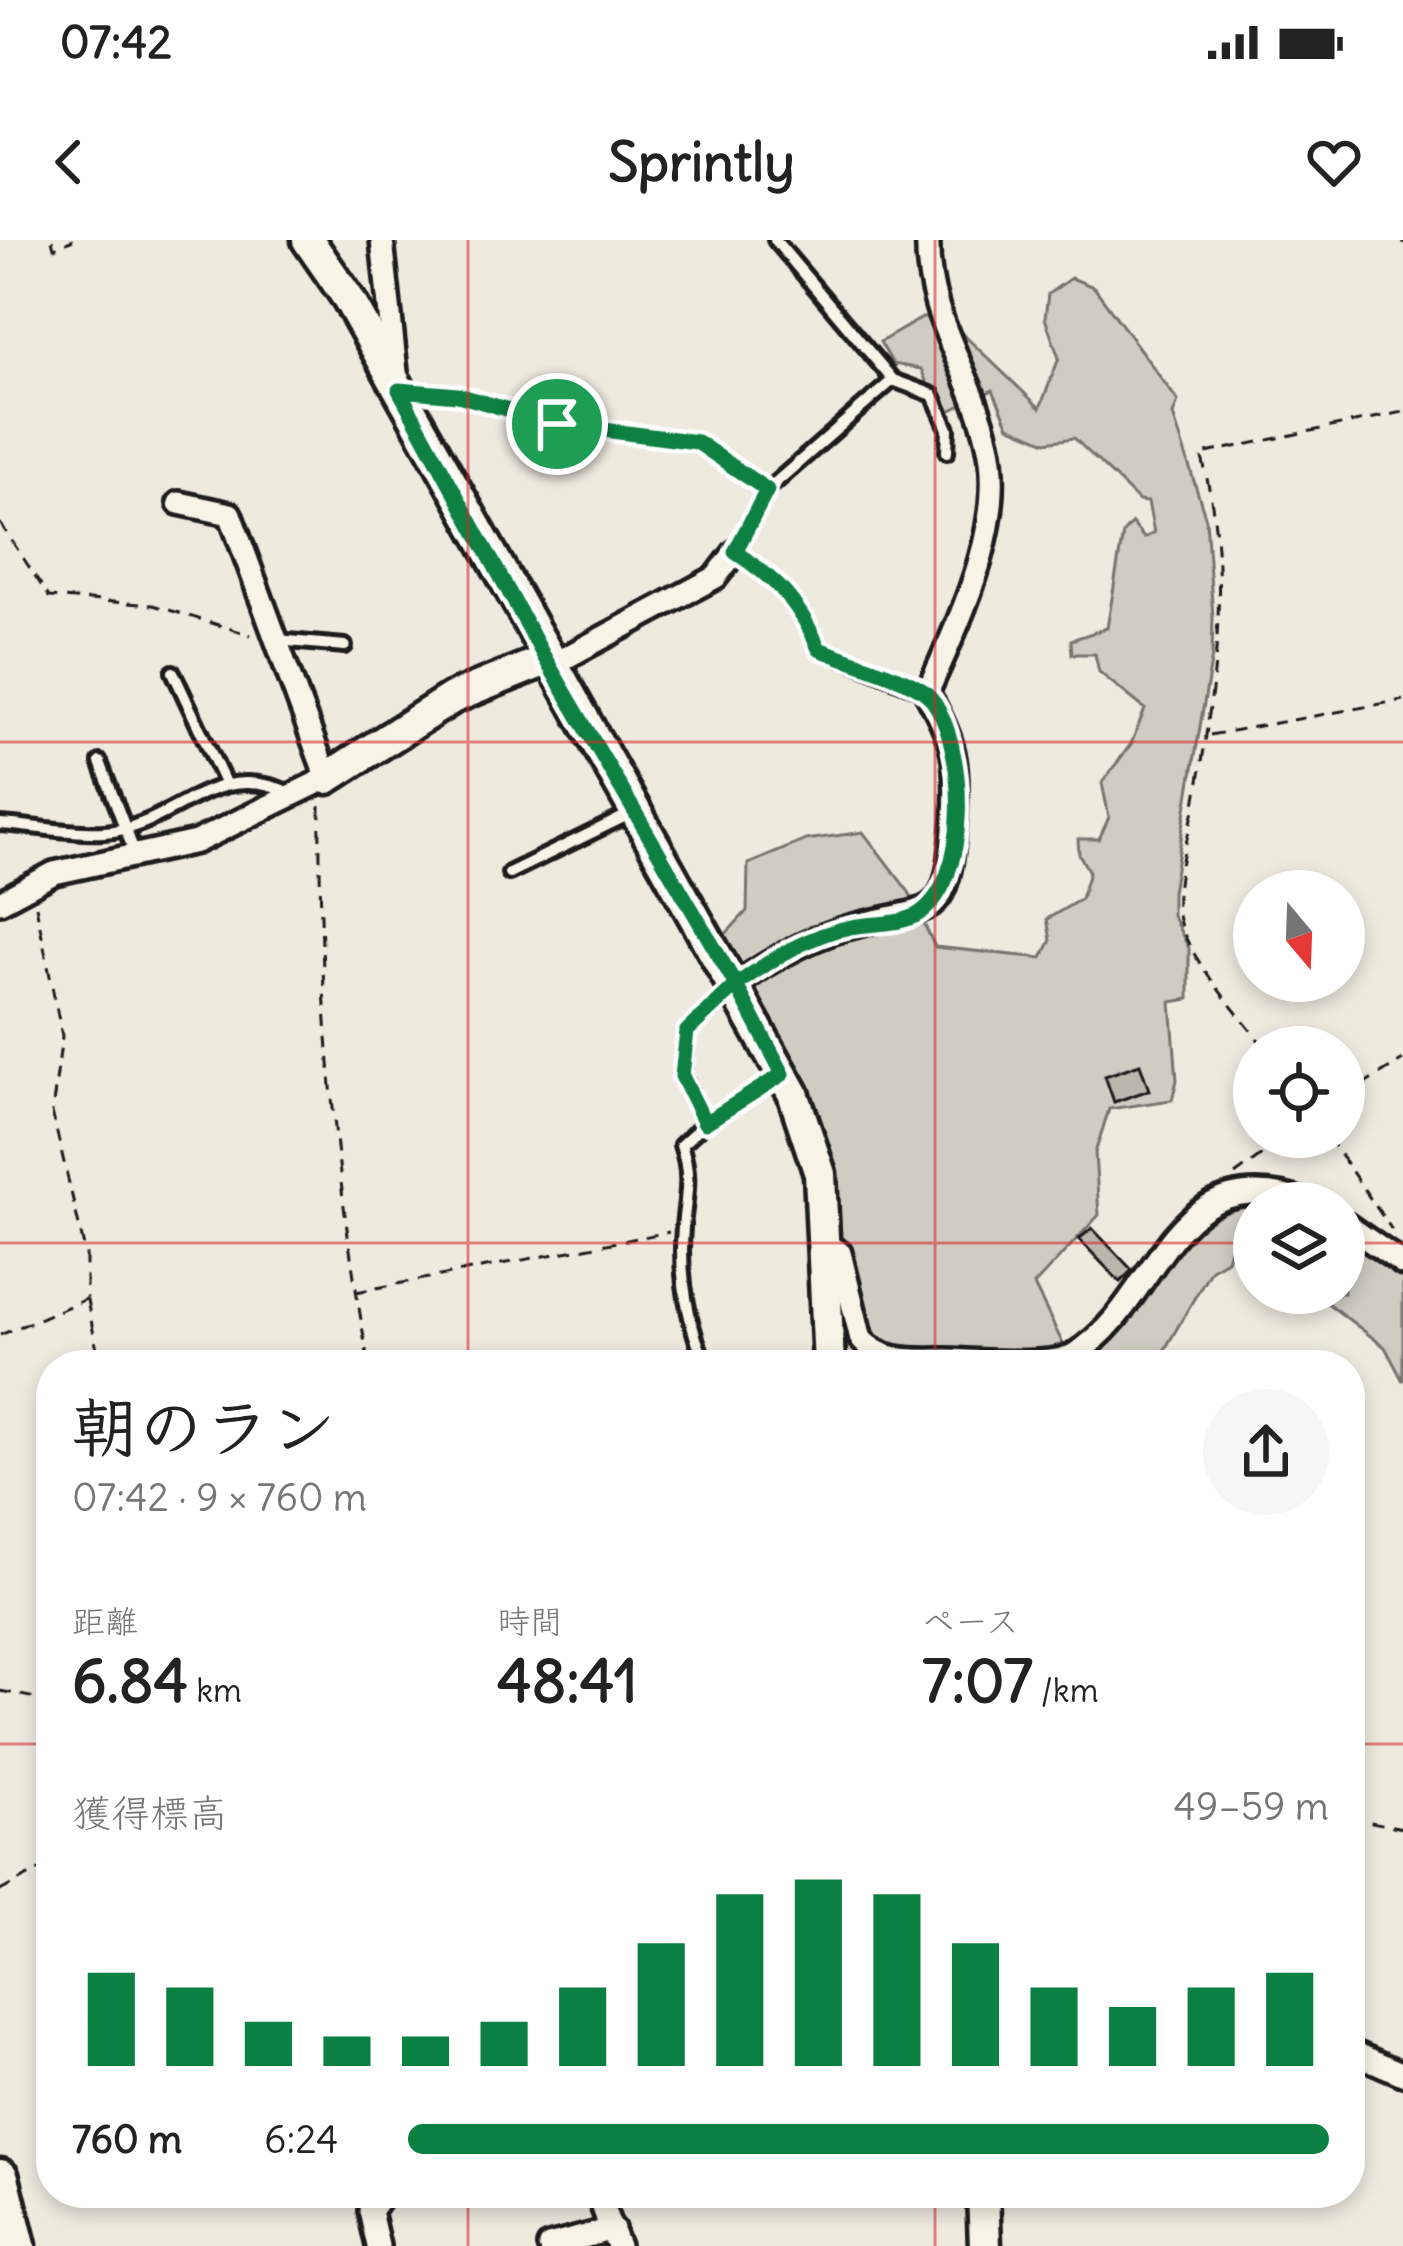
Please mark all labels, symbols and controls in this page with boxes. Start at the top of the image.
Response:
text: 07:42 [60,14,172,70]
text: Sprintly [608,128,795,196]
icon: back [36,129,102,195]
icon: heart [1301,129,1367,195]
pin [506,373,608,475]
icon: arrive [524,391,590,457]
north arrow [1233,870,1365,1002]
map controls [1233,870,1365,1314]
button: locate [1233,1026,1365,1158]
button: layers [1233,1182,1365,1314]
text: 朝のラン [72,1386,336,1469]
button: share [1203,1389,1329,1515]
text: 07:42 · 9 × 760 m [72,1473,367,1522]
text: 距離 [72,1600,138,1642]
text: 時間 [497,1600,563,1642]
text: ペース [922,1600,1019,1642]
text: 6.84 [72,1643,188,1718]
text: 48:41 [497,1643,638,1718]
text: 7:07 [922,1643,1033,1718]
text: km [188,1669,242,1711]
text: /km [1033,1669,1099,1711]
text: 49–59 m [1174,1782,1329,1831]
text: 獲得標高 [72,1789,228,1838]
text: 760 m [72,2115,182,2164]
text: 6:24 [264,2115,339,2164]

